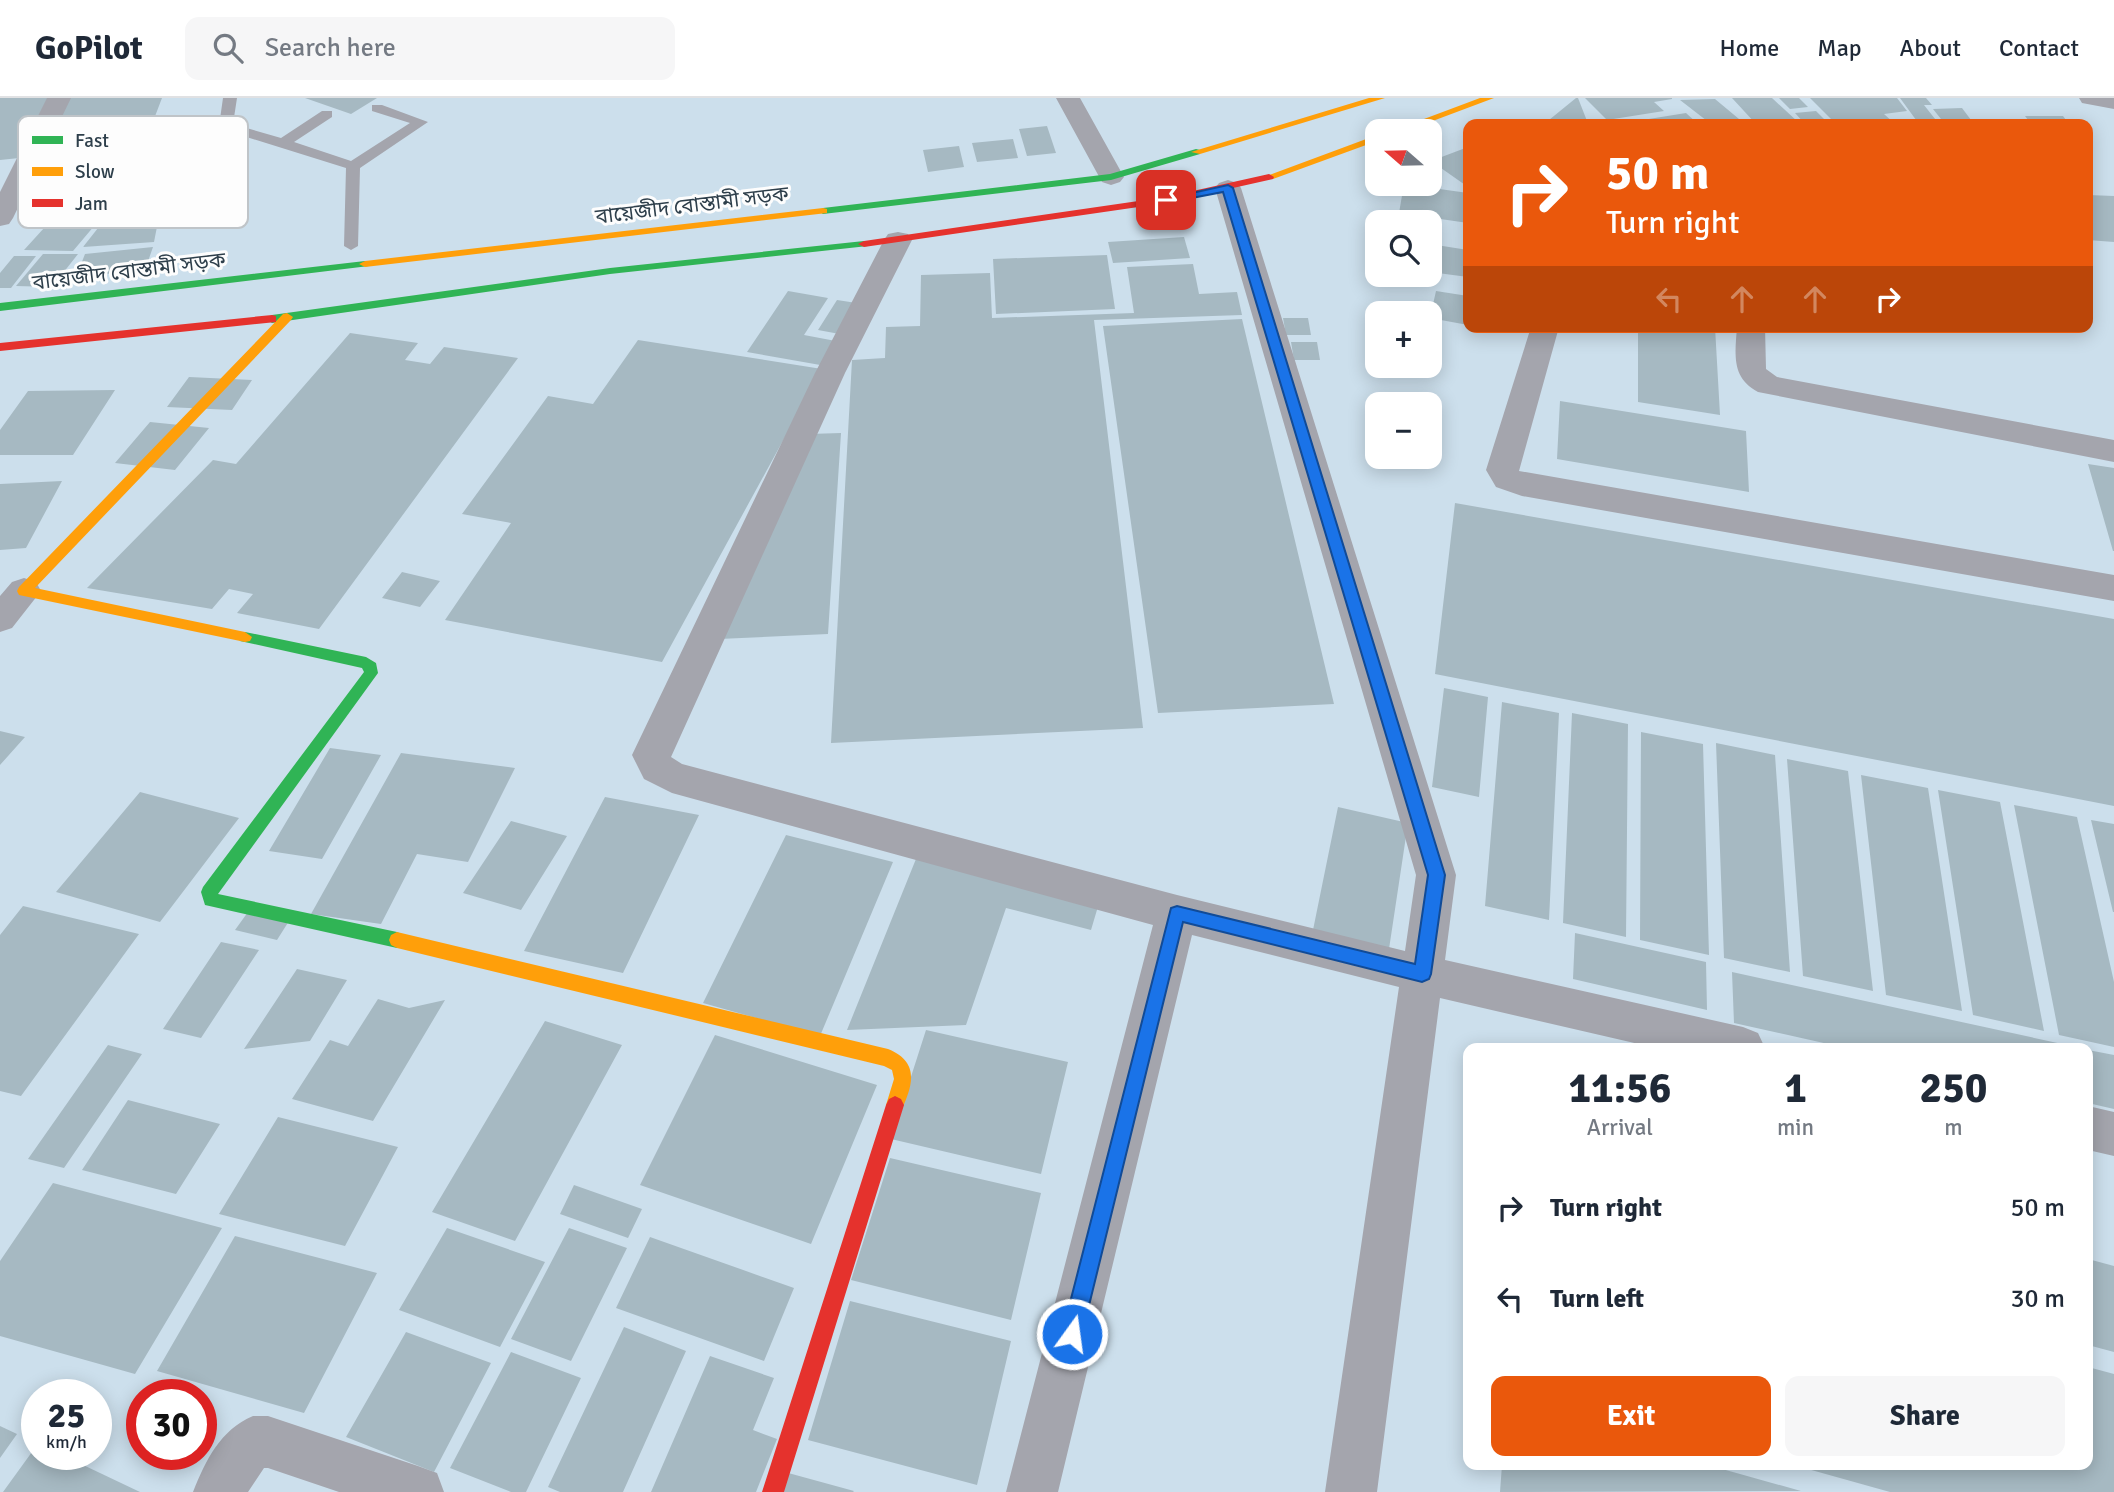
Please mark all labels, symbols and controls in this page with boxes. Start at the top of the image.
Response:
search box [185,17,675,80]
text: GoPilot [35,28,143,69]
icon: search [209,29,247,67]
text: Search here [265,32,396,64]
text: Home [1719,33,1779,63]
text: Map [1817,33,1862,63]
text: About [1900,33,1961,63]
text: Contact [1999,33,2079,63]
legend [18,116,248,228]
north arrow [1365,119,1442,196]
map controls [1365,119,1442,469]
text: Fast [75,129,109,153]
text: 50 m [1606,143,1709,203]
icon: right [1491,147,1582,238]
text: Slow [75,160,115,184]
pin [1136,170,1196,230]
street label: বায়েজীদ বোস্তামী সড়ক [593,180,791,230]
icon: arrive [1147,181,1185,219]
text: Jam [75,192,108,216]
text: Turn right [1606,203,1739,242]
button: search [1365,210,1442,287]
street label: বায়েজীদ বোস্তামী সড়ক [30,246,228,296]
icon: left [1650,280,1688,318]
icon: ahead [1723,280,1761,318]
icon: ahead [1796,280,1834,318]
icon: right [1869,280,1907,318]
button: + [1365,301,1442,378]
button: − [1365,392,1442,469]
text: 11:56 [1568,1063,1672,1114]
text: 1 [1784,1063,1807,1114]
text: 250 [1919,1063,1988,1114]
text: Arrival [1587,1113,1653,1142]
text: min [1777,1113,1814,1142]
text: m [1944,1113,1963,1142]
icon: right [1491,1189,1529,1227]
text: Turn right [1550,1192,1662,1224]
text: 50 m [2010,1192,2065,1224]
icon: left [1491,1280,1529,1318]
text: Turn left [1550,1283,1644,1315]
text: 30 m [2010,1283,2065,1315]
position arrow [1035,1297,1109,1371]
button: Exit [1491,1376,1771,1456]
button: Share [1785,1376,2065,1456]
speed limit sign: 30 [126,1379,217,1470]
text: 25 [48,1394,85,1437]
text: km/h [46,1431,87,1453]

